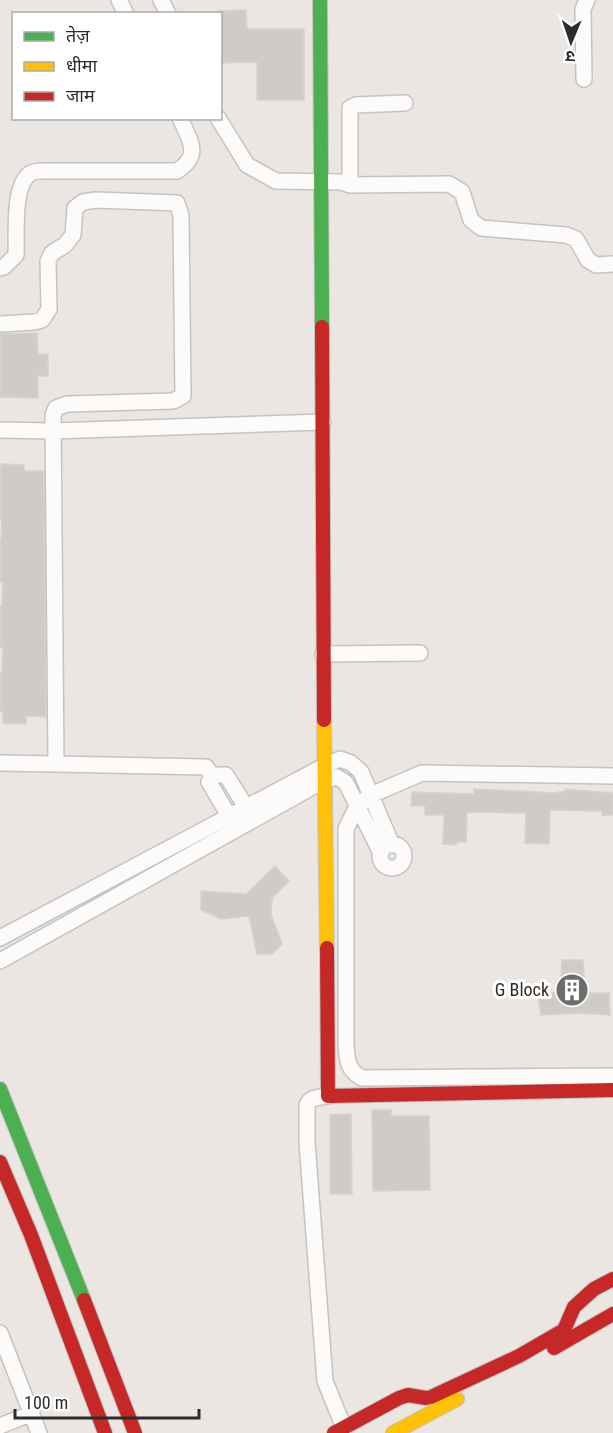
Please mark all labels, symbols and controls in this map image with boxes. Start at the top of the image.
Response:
legend [12,12,222,120]
north arrow [541,12,601,72]
text: तेज़ [66,25,90,46]
text: उ [565,47,576,66]
text: धीमा [66,55,97,76]
text: जाम [66,85,96,106]
building icon: G Block [554,972,590,1008]
place label: G Block [495,979,549,1000]
scale bar [15,1382,200,1420]
text: 100 m [24,1392,68,1413]

